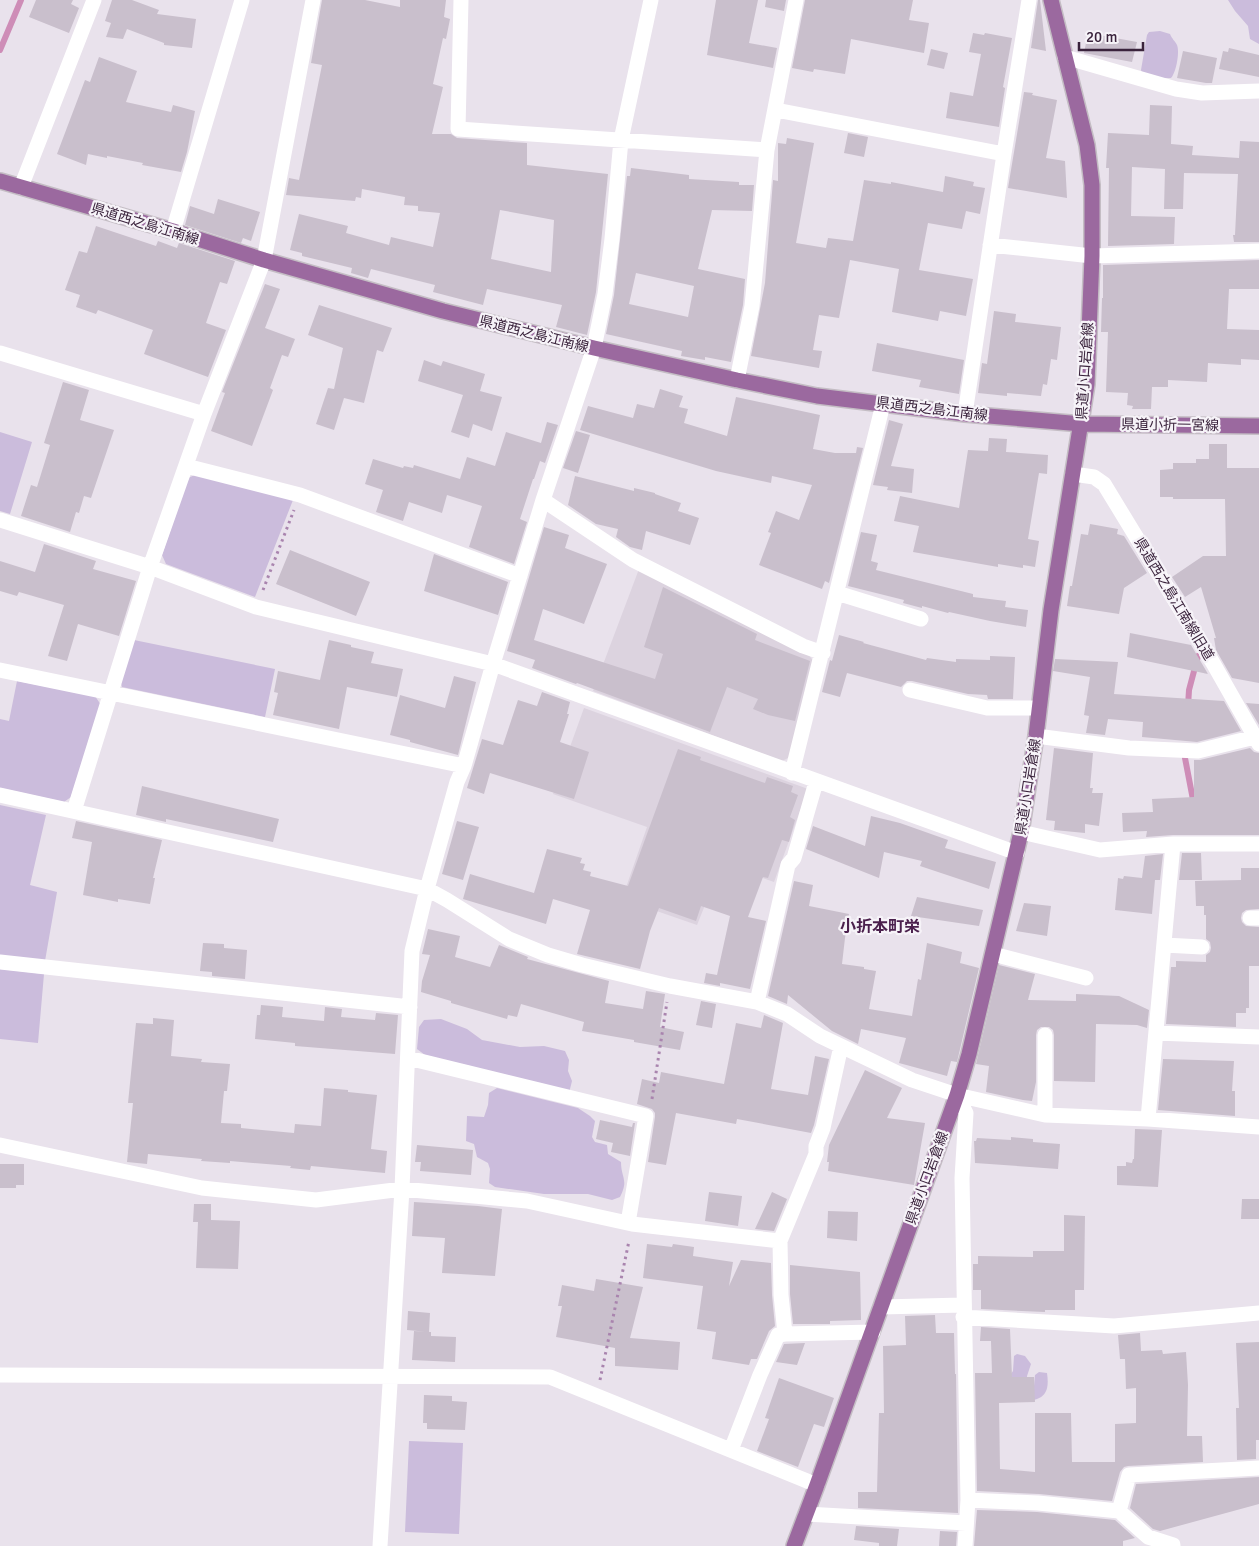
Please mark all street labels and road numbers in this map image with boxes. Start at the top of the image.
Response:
street label: 県道西之島江南線 [89,199,201,249]
street label: 県道西之島江南線 [478,312,590,356]
street label: 県道小口岩倉線 [1073,322,1097,420]
street label: 県道西之島江南線 [875,394,989,424]
street label: 県道小折一宮線 [1121,416,1219,434]
street label: 県道西之島江南線旧道 [1131,535,1217,663]
street label: 県道小口岩倉線 [1012,737,1044,837]
street label: 県道小口岩倉線 [902,1129,952,1227]

